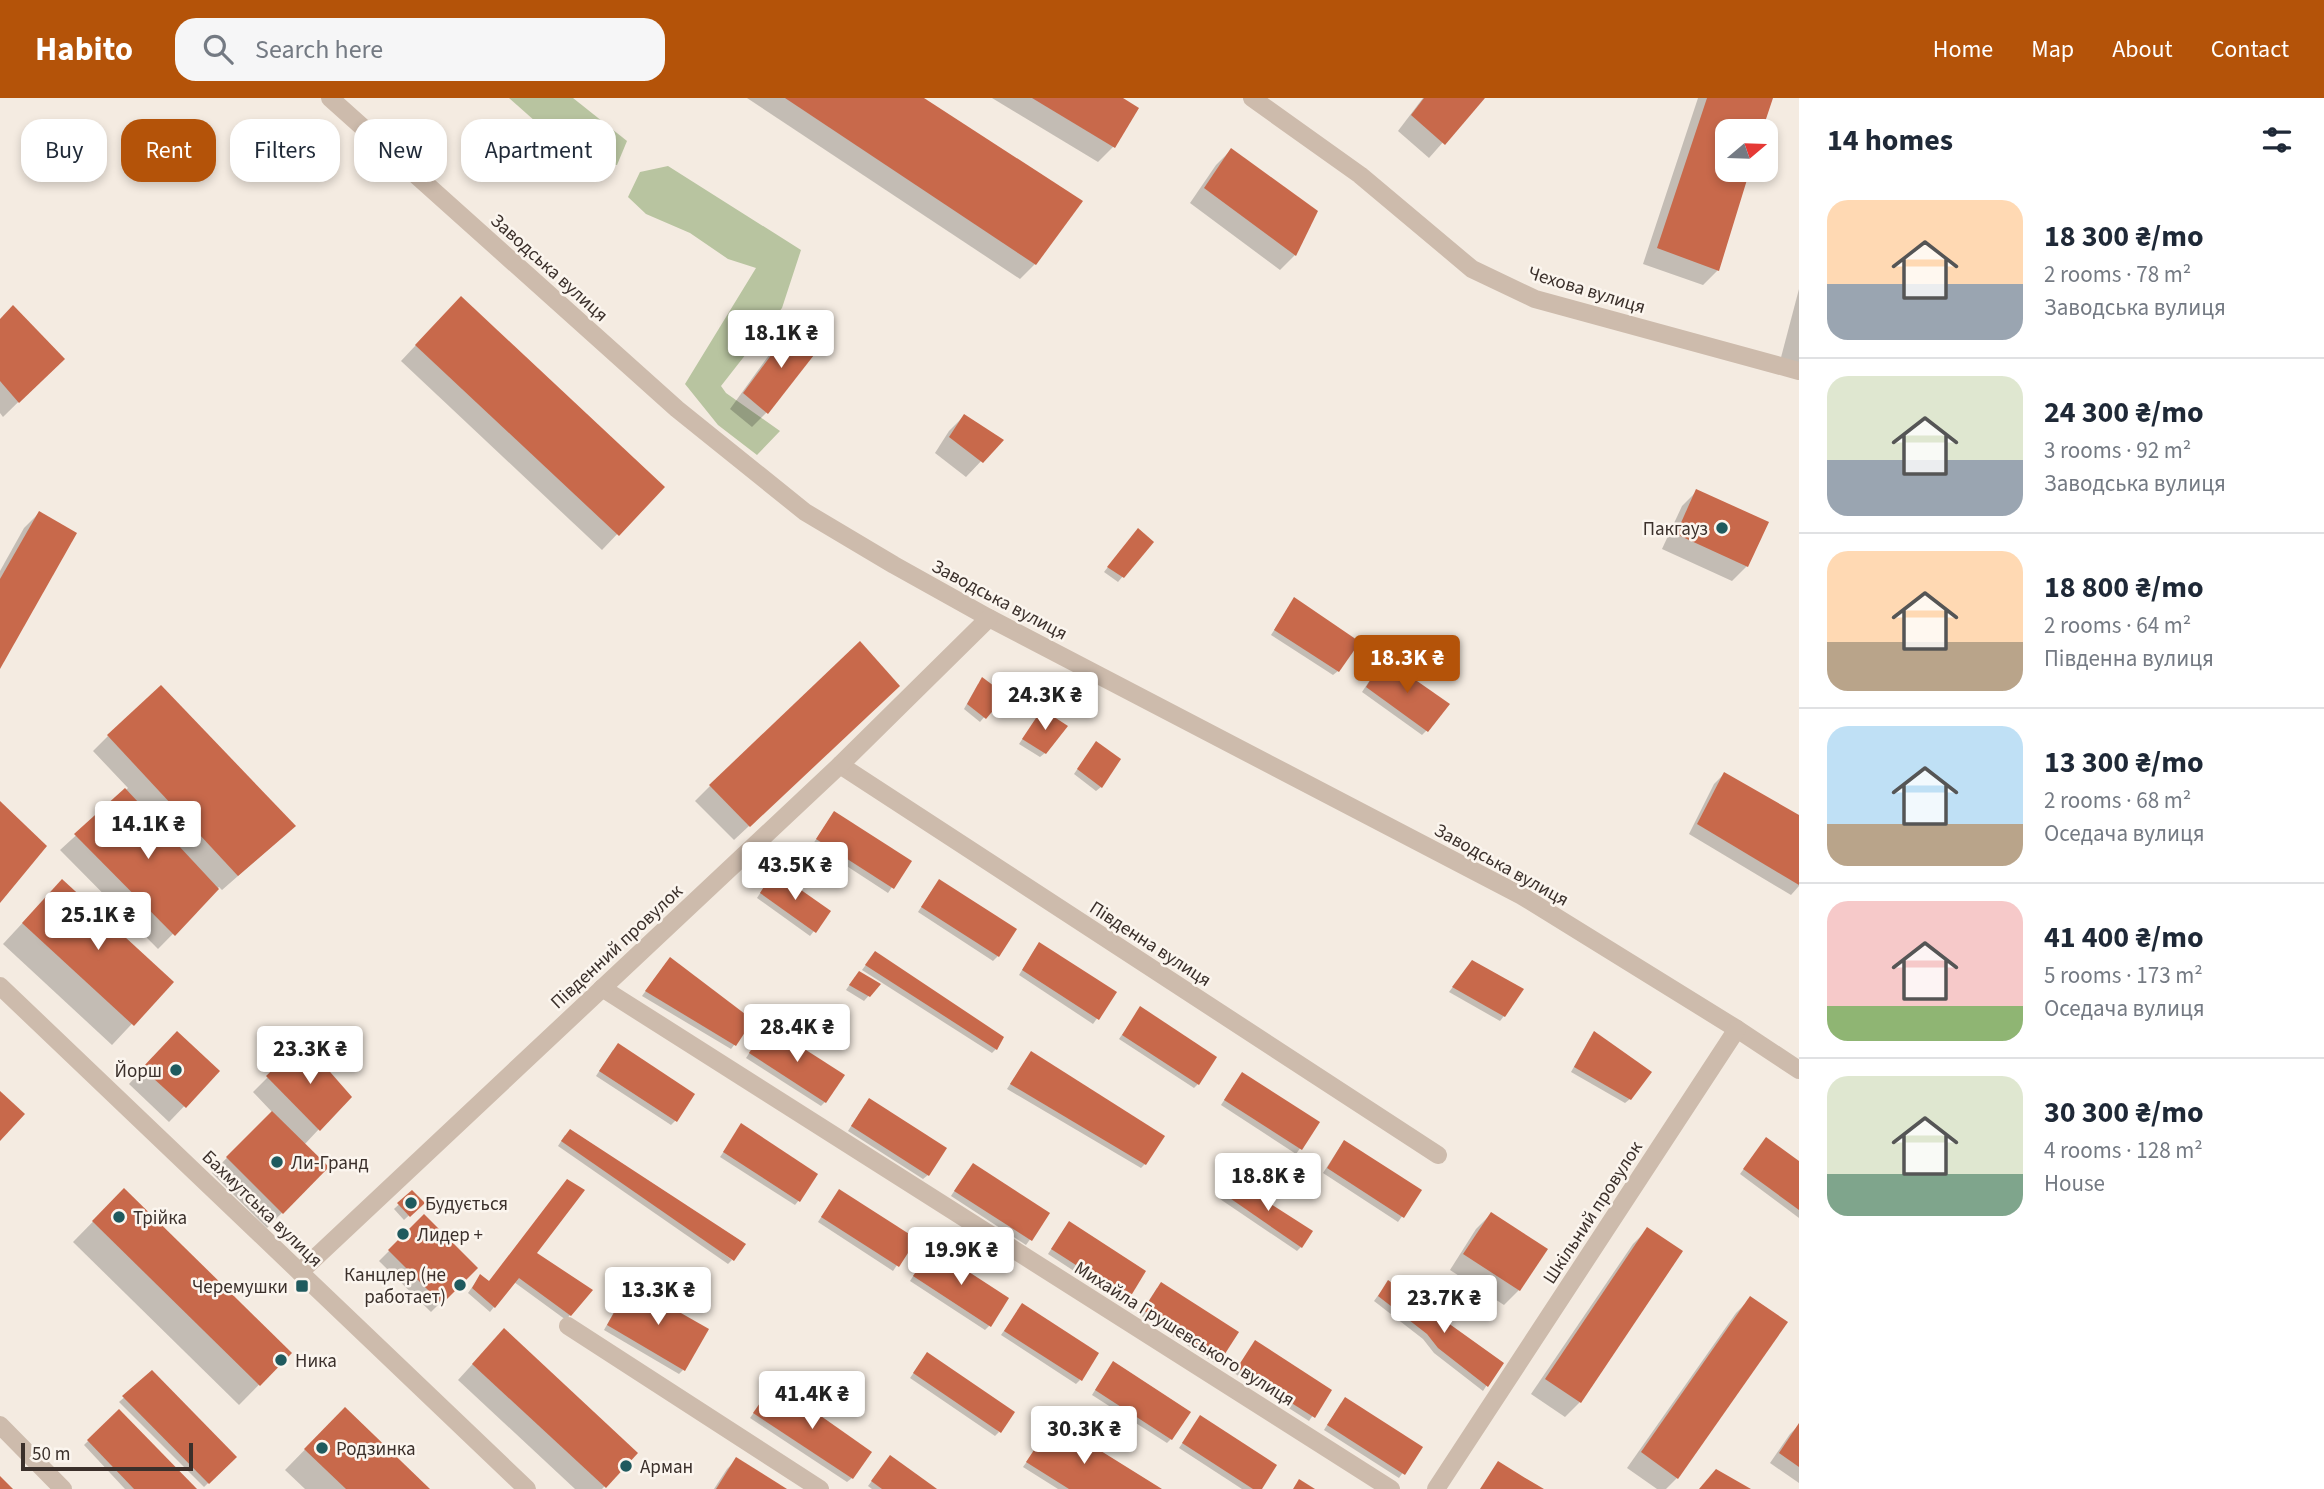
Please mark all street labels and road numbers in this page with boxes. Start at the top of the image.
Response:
street label: Заводська вулиця [484,208,614,328]
street label: Чехова вулиця [1524,260,1649,321]
street label: Заводська вулиця [927,553,1072,648]
street label: Заводська вулиця [1429,817,1574,914]
street label: Південний провулок [545,878,690,1016]
street label: Південна вулиця [1084,895,1216,994]
street label: Шкільний провулок [1537,1136,1650,1290]
street label: Бахмутська вулиця [196,1144,328,1274]
street label: Михайла Грушевського вулиця [1069,1255,1300,1413]

